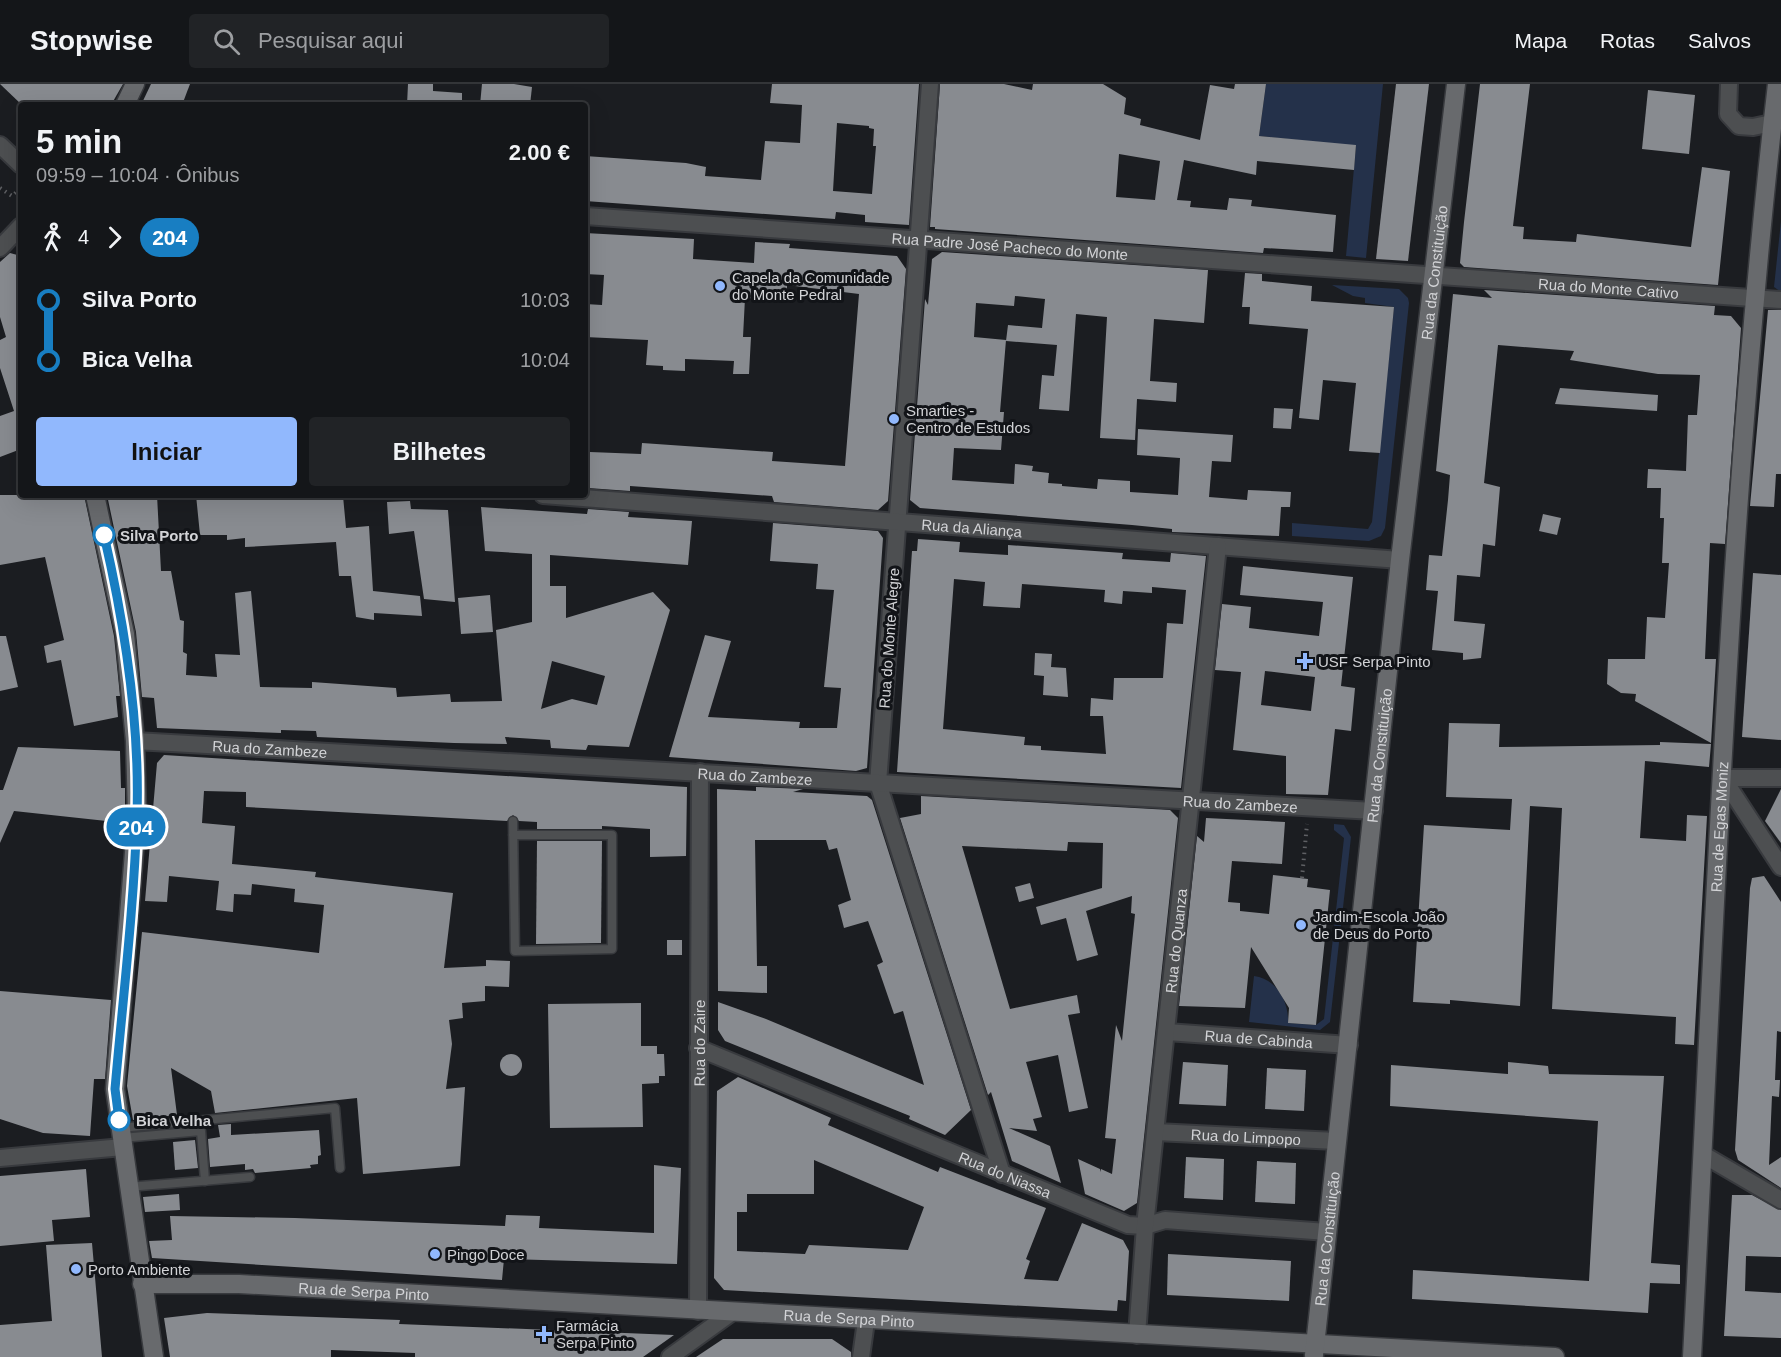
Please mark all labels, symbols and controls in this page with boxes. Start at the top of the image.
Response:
search box [189,14,609,68]
text: Stopwise [30,25,153,56]
icon: search [210,25,243,58]
text: Pesquisar aqui [258,28,403,53]
text: Mapa [1515,29,1567,52]
text: Rotas [1600,29,1655,52]
text: Salvos [1688,29,1751,52]
text: 5 min [36,123,122,160]
text: 2.00 € [509,140,570,165]
text: 09:59 – 10:04 · Ônibus [36,164,239,186]
street label: Rua da Constituição [1417,205,1450,341]
icon: walk [36,221,69,254]
icon: forward [98,221,131,254]
text: 4 [78,226,89,248]
text: 204 [152,226,187,249]
street label: Rua Padre José Pacheco do Monte [891,229,1129,263]
place label: Capela da Comunidade do Monte Pedral [732,269,890,303]
street label: Rua do Monte Cativo [1538,274,1679,301]
marker: Capela da Comunidade do Monte Pedral [713,279,727,293]
text: Silva Porto [82,287,197,312]
text: 10:03 [520,289,570,311]
text: Bica Velha [82,347,192,372]
text: 10:04 [520,349,570,371]
place label: Smarties - Centro de Estudos [906,402,1030,436]
marker: Smarties - Centro de Estudos [887,412,901,426]
button: Iniciar [36,417,297,486]
button: Bilhetes [309,417,570,486]
street label: Rua da Aliança [921,515,1023,540]
marker: Silva Porto [93,524,115,546]
place label: Silva Porto [120,527,198,544]
street label: Rua do Monte Alegre [876,567,902,709]
marker: USF Serpa Pinto [1296,652,1314,670]
place label: USF Serpa Pinto [1318,653,1431,670]
street label: Rua da Constituição [1363,687,1395,824]
street label: Rua do Zambeze [212,737,328,760]
street label: Rua de Egas Moniz [1707,761,1731,893]
street label: Rua do Zambeze [697,764,813,788]
street label: Rua do Zambeze [1182,792,1298,815]
line badge: 204 [102,808,170,846]
text: 204 [118,816,154,839]
street label: Rua do Quanza [1162,887,1190,994]
place label: Jardim-Escola João de Deus do Porto [1313,908,1445,942]
marker: Jardim-Escola João de Deus do Porto [1294,918,1308,932]
street label: Rua do Zaire [690,1000,708,1086]
street label: Rua de Cabinda [1204,1026,1314,1051]
marker: Bica Velha [108,1109,130,1131]
place label: Bica Velha [136,1112,212,1129]
street label: Rua do Limpopo [1190,1125,1301,1148]
street label: Rua do Niassa [956,1148,1054,1201]
street label: Rua da Constituição [1311,1171,1342,1307]
place label: Pingo Doce [447,1246,525,1263]
marker: Pingo Doce [428,1247,442,1261]
place label: Porto Ambiente [88,1261,191,1278]
marker: Porto Ambiente [69,1262,83,1276]
street label: Rua de Serpa Pinto [298,1279,430,1303]
street label: Rua de Serpa Pinto [783,1306,915,1330]
place label: Farmácia Serpa Pinto [556,1317,634,1351]
marker: Farmácia Serpa Pinto [537,1327,551,1341]

